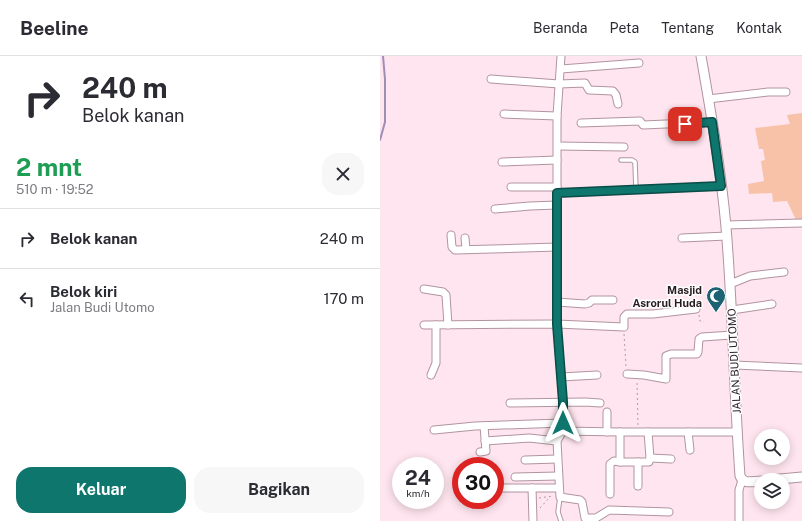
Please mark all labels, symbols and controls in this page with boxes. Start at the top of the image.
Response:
text: Beeline [20,17,89,39]
text: Beranda [533,20,588,36]
text: Peta [610,20,639,36]
text: Tentang [661,20,714,36]
text: Kontak [736,20,782,36]
text: 240 m [82,71,168,104]
icon: right [16,72,68,124]
text: Belok kanan [82,105,185,126]
pin [668,107,702,141]
icon: arrive [674,113,696,135]
text: 2 mnt [16,153,82,181]
button: close [322,153,364,195]
text: 510 m · 19:52 [16,182,94,197]
icon: right [16,228,38,250]
text: Belok kanan [50,230,137,247]
text: 240 m [320,230,364,247]
text: Belok kiri [50,283,117,300]
place label: Masjid Asrorul Huda [632,284,702,309]
mosque icon: Masjid Asrorul Huda [705,285,727,313]
icon: left [16,288,38,310]
text: 170 m [323,290,364,307]
text: Jalan Budi Utomo [50,300,155,315]
street label: JALAN BUDI UTOMO [725,308,743,414]
position arrow [542,402,584,444]
map controls [754,429,790,509]
button: search [754,429,790,465]
speed limit sign: 30 [452,457,504,509]
text: 24 [405,466,431,490]
button: Keluar [16,467,186,513]
button: Bagikan [194,467,364,513]
button: layers [754,473,790,509]
text: km/h [406,487,430,499]

